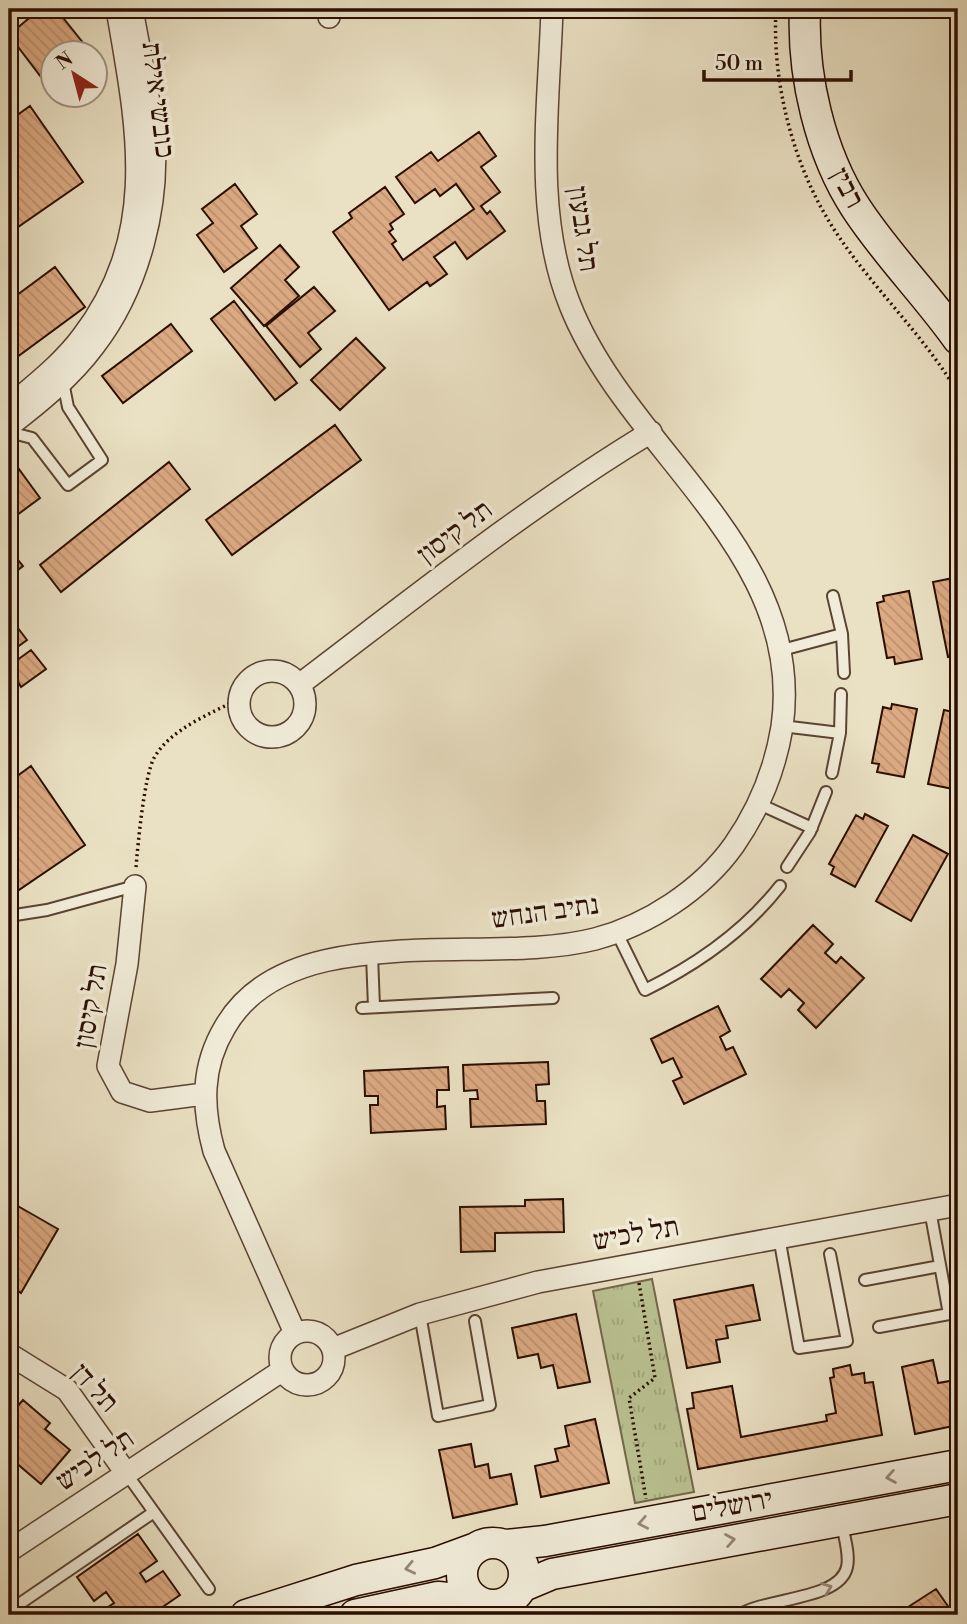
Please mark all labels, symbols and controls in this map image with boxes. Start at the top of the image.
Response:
north arrow [38,38,108,108]
scale bar [704,38,852,82]
street label: כובשי אילת [134,40,182,160]
text: N [51,47,78,75]
text: 50 m [715,51,763,77]
street label: רבין [822,162,872,214]
street label: תל גבעון [560,184,606,274]
street label: תל קיסון [410,492,500,572]
street label: נתיב הנחש [489,887,601,937]
street label: תל קיסון [66,961,116,1051]
street label: תל לכיש [590,1209,682,1259]
street label: תל דן [64,1356,126,1420]
street label: תל לכיש [49,1421,141,1499]
one-way arrow [885,1469,897,1484]
street label: ירושלים [689,1482,775,1530]
one-way arrow [637,1514,649,1529]
one-way arrow [724,1534,736,1549]
one-way arrow [404,1560,416,1574]
one-way arrow [820,1583,832,1597]

